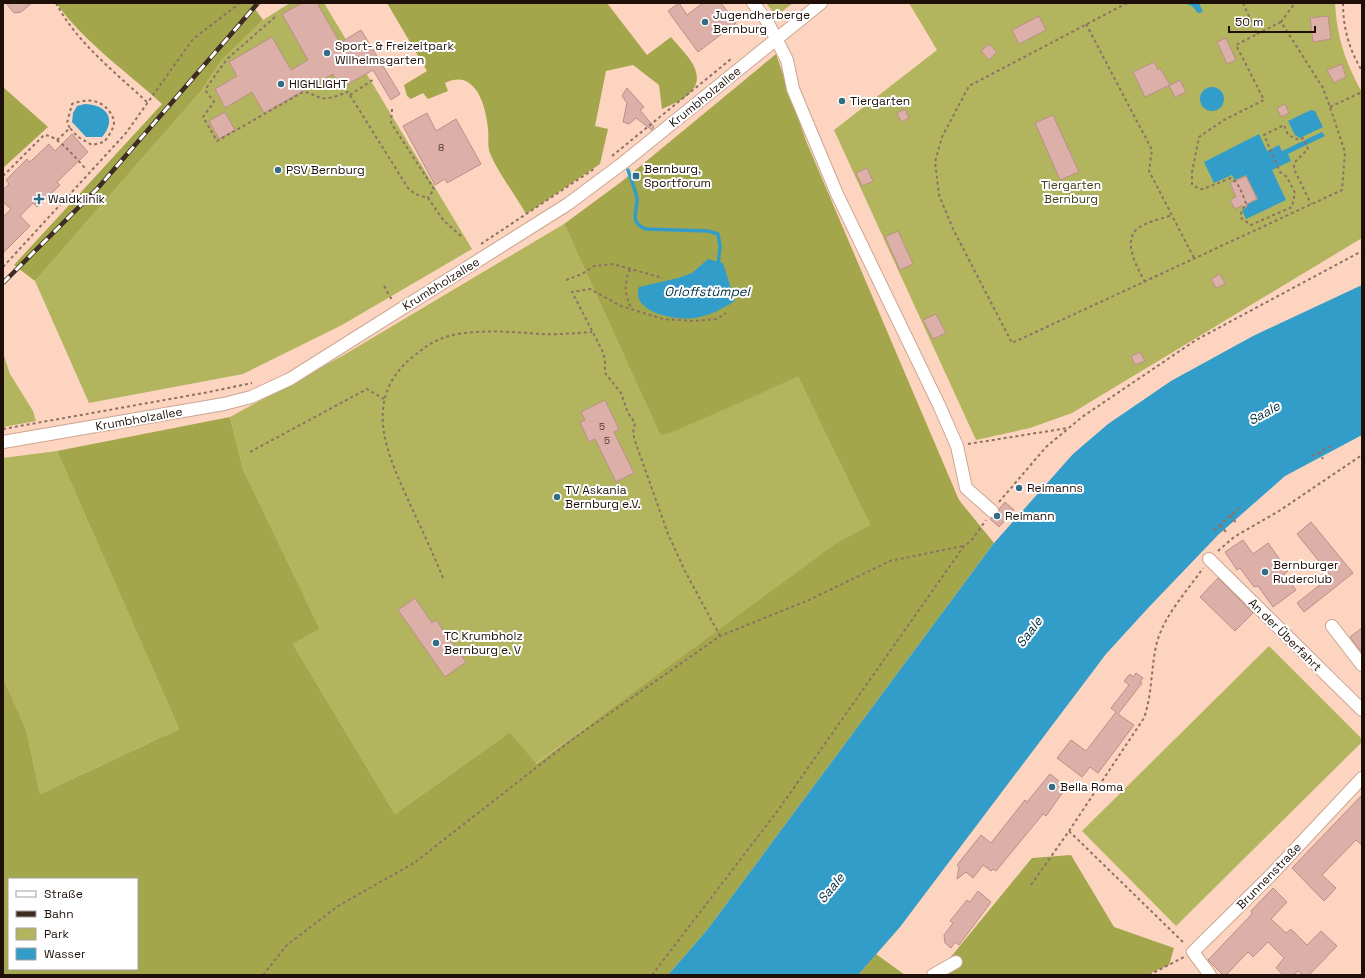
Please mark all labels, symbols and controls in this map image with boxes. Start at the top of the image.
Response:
place label: Jugendherberge Bernburg [713,7,810,37]
scale bar [1229,8,1315,34]
text: 50 m [1235,14,1263,30]
marker: Jugendherberge Bernburg [700,17,710,27]
place label: Sport- & Freizeitpark Wilhelmsgarten [335,38,454,68]
marker: Sport- & Freizeitpark Wilhelmsgarten [322,48,332,58]
street label: Krumbholzallee [666,63,744,131]
place label: HIGHLIGHT [289,76,348,92]
marker: HIGHLIGHT [276,79,286,89]
place label: Tiergarten [850,93,910,109]
marker: Tiergarten [837,96,847,106]
house number: 8 [438,141,444,154]
place label: Bernburg, Sportforum [644,161,711,191]
place label: PSV Bernburg [286,162,365,178]
marker: PSV Bernburg [273,165,283,175]
marker: Bernburg, Sportforum [631,171,641,181]
park label: Tiergarten Bernburg [1041,177,1101,207]
place label: Waldklinik [48,191,106,207]
marker: Waldklinik [33,193,45,205]
street label: Krumbholzallee [399,254,483,314]
water label: Orloffstümpel [664,283,752,300]
water label: Saale [1245,397,1284,429]
street label: Krumbholzallee [94,403,184,435]
house number: 5 [599,420,605,433]
house number: 5 [604,434,610,447]
place label: Reimanns [1027,480,1083,496]
place label: TV Askania Bernburg e.V. [565,482,641,512]
marker: Reimanns [1014,483,1024,493]
marker: TV Askania Bernburg e.V. [552,492,562,502]
place label: Reimann [1005,508,1055,524]
marker: Reimann [992,511,1002,521]
place label: Bernburger Ruderclub [1273,557,1339,587]
marker: Bernburger Ruderclub [1260,567,1270,577]
street label: An der Überfahrt [1245,595,1325,675]
water label: Saale [1012,612,1047,651]
place label: TC Krumbholz Bernburg e. V [444,628,523,658]
marker: TC Krumbholz Bernburg e. V [431,638,441,648]
place label: Bella Roma [1060,779,1123,795]
marker: Bella Roma [1047,782,1057,792]
street label: Brunnenstraße [1233,839,1305,913]
water label: Saale [814,869,849,906]
legend [8,878,138,970]
text: Straße [44,886,83,902]
text: Bahn [44,906,74,922]
text: Park [44,926,69,942]
text: Wasser [44,946,86,962]

